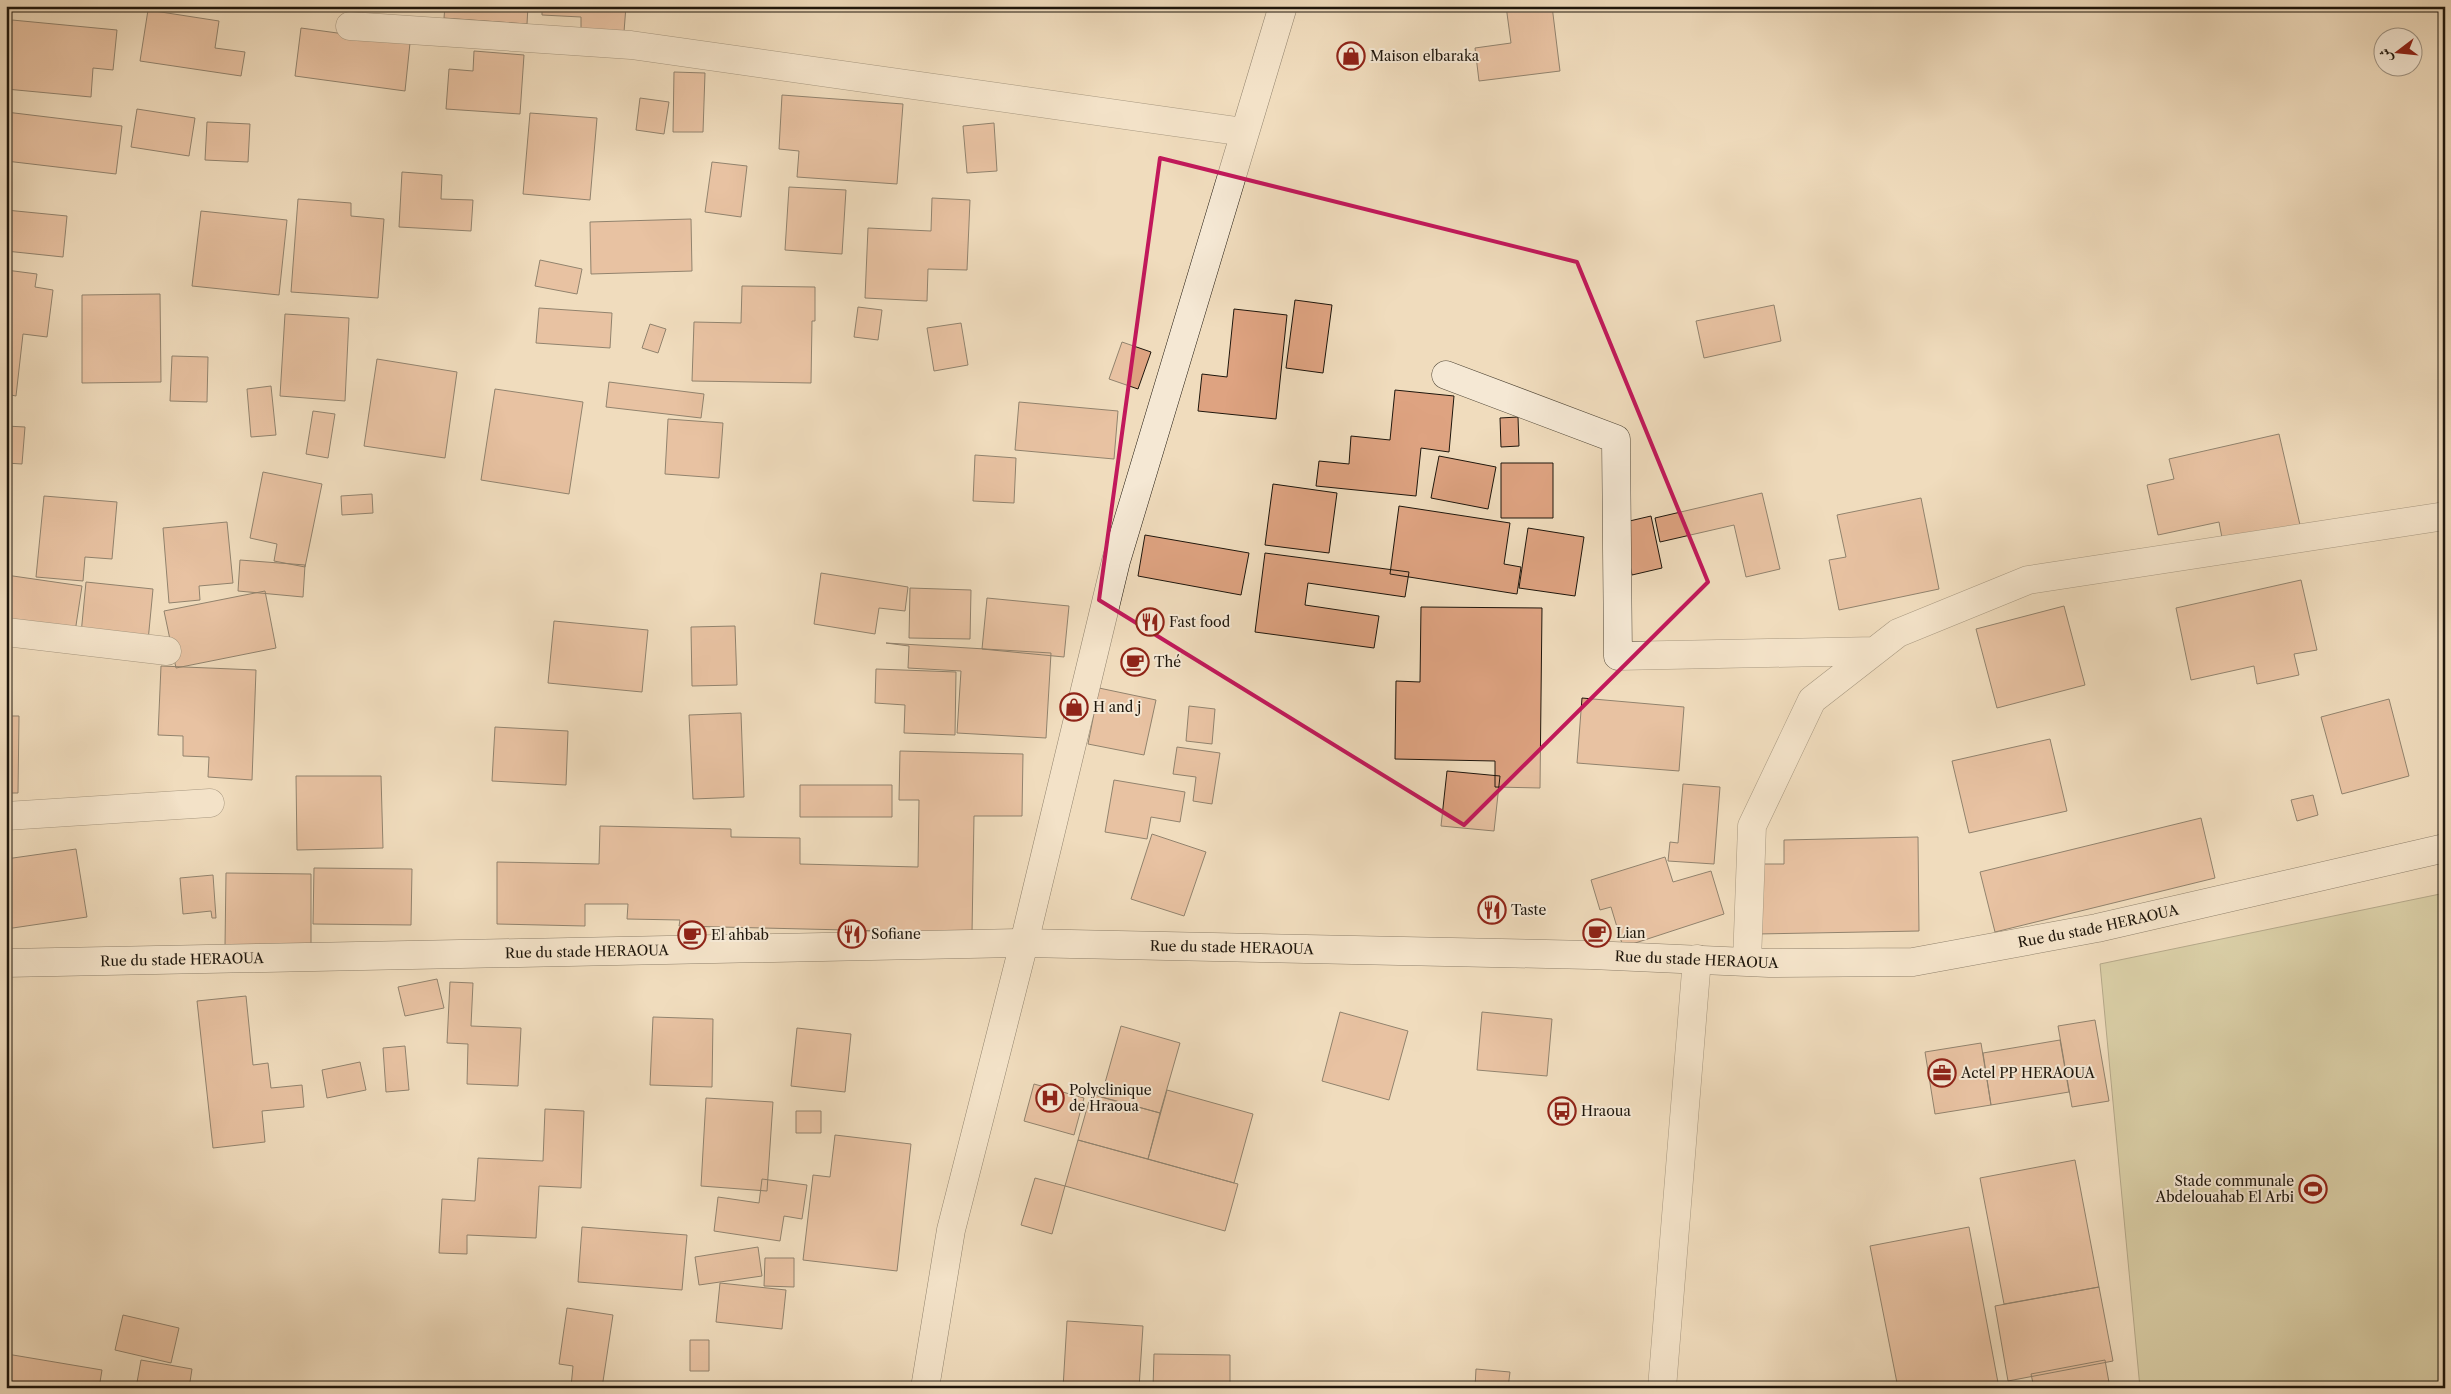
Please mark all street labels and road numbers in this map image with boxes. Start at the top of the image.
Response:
street label: Rue du stade HERAOUA [2016,900,2181,951]
street label: Rue du stade HERAOUA [1150,937,1314,958]
street label: Rue du stade HERAOUA [505,941,670,962]
street label: Rue du stade HERAOUA [1614,947,1779,972]
street label: Rue du stade HERAOUA [100,949,265,970]

